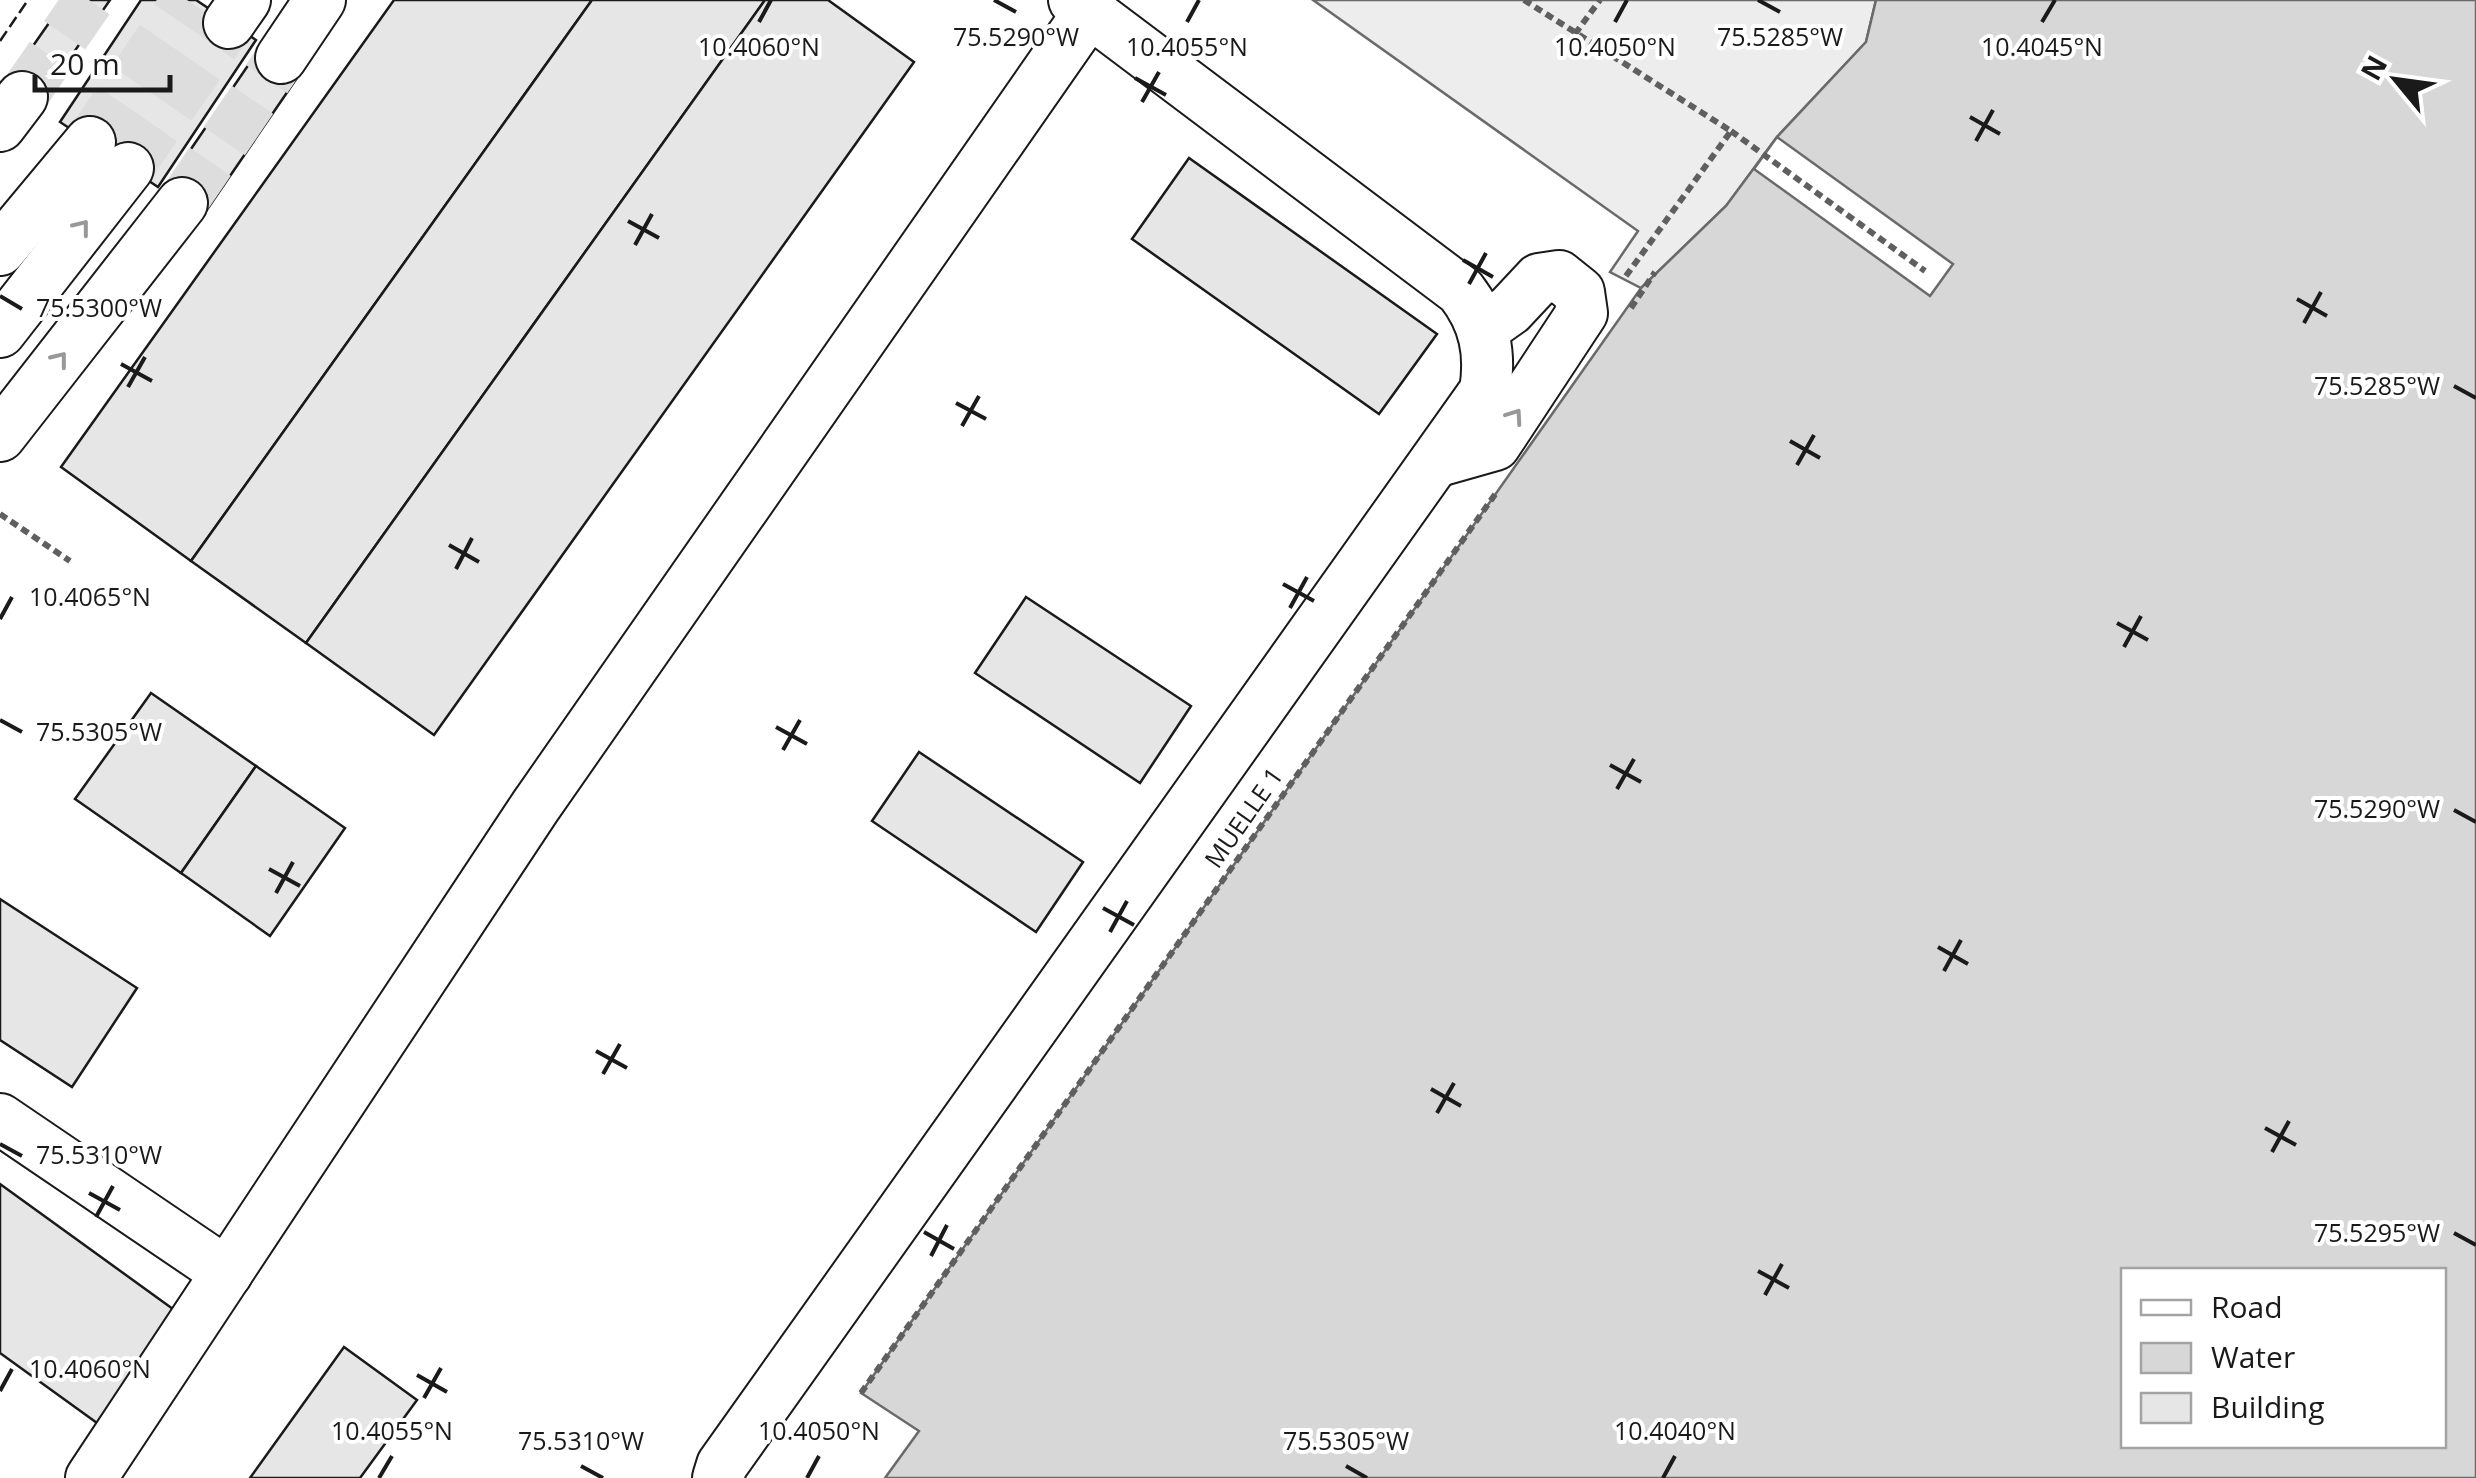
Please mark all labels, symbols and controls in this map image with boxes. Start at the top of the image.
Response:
text: 75.5290°W [953,19,1079,53]
text: 75.5285°W [1717,19,1843,53]
text: 10.4060°N [698,29,820,63]
text: 10.4055°N [1126,29,1248,63]
text: 10.4050°N [1554,29,1676,63]
text: 10.4045°N [1981,29,2103,63]
scale bar [35,30,170,92]
north arrow [2346,30,2446,130]
text: 20 m [50,43,120,84]
text: N [2351,48,2395,87]
one-way arrow [70,221,88,239]
text: 75.5300°W [36,290,162,324]
one-way arrow [48,352,66,370]
text: 75.5285°W [2314,368,2440,402]
one-way arrow [1503,409,1521,428]
text: 10.4065°N [29,579,151,613]
text: 75.5305°W [36,714,162,748]
street label: MUELLE 1 [1196,760,1290,874]
text: 75.5290°W [2314,791,2440,825]
text: 75.5310°W [36,1137,162,1171]
text: 75.5295°W [2314,1215,2440,1249]
legend [2121,1268,2446,1448]
text: Road [2211,1286,2283,1327]
text: Water [2211,1336,2295,1377]
text: 10.4060°N [29,1351,151,1385]
text: Building [2211,1386,2325,1427]
text: 10.4055°N [331,1413,453,1447]
text: 10.4050°N [758,1413,880,1447]
text: 10.4040°N [1614,1413,1736,1447]
text: 75.5310°W [518,1423,644,1457]
text: 75.5305°W [1283,1423,1409,1457]

